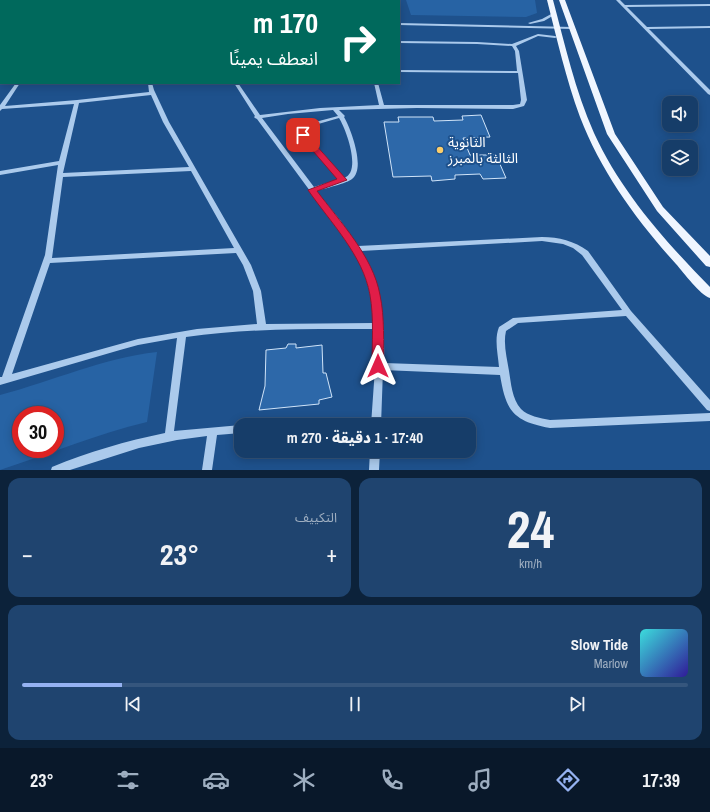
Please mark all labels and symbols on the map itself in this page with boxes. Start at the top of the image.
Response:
pin [286,118,320,152]
place label: الثانوية الثالثة بالمبرز [447,133,518,167]
marker: الثانوية الثالثة بالمبرز [435,145,445,155]
position arrow [357,345,399,387]
speed limit sign: 30 [12,406,64,458]

